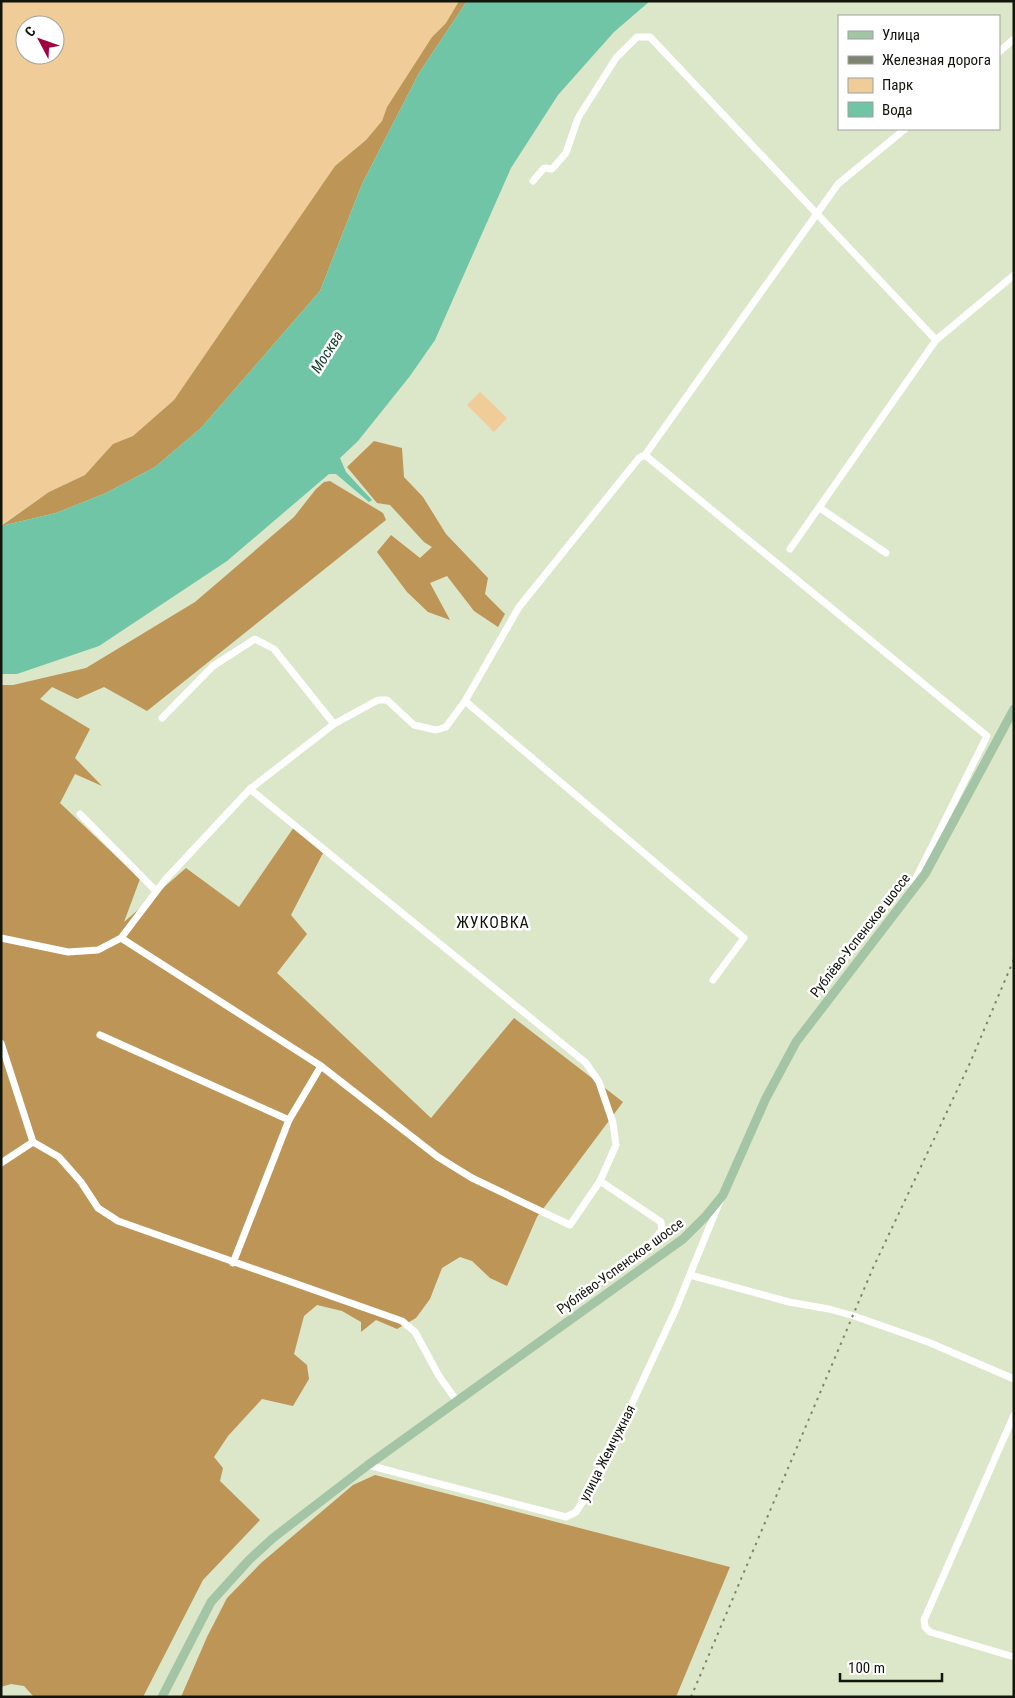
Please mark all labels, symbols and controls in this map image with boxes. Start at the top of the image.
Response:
north arrow [15,15,65,65]
legend [838,15,1000,130]
text: С [22,23,39,40]
text: Улица [882,26,920,44]
text: Железная дорога [882,51,991,69]
text: Парк [882,76,913,94]
text: Вода [882,101,912,119]
water label: Москва [307,328,347,376]
street label: Рублёво-Успенское шоссе [807,870,914,1000]
district label: ЖУКОВКА [456,913,530,932]
street label: Рублёво-Успенское шоссе [554,1214,687,1317]
street label: улица Жемчужная [576,1402,638,1504]
scale bar [840,1650,942,1682]
text: 100 m [848,1659,885,1677]

